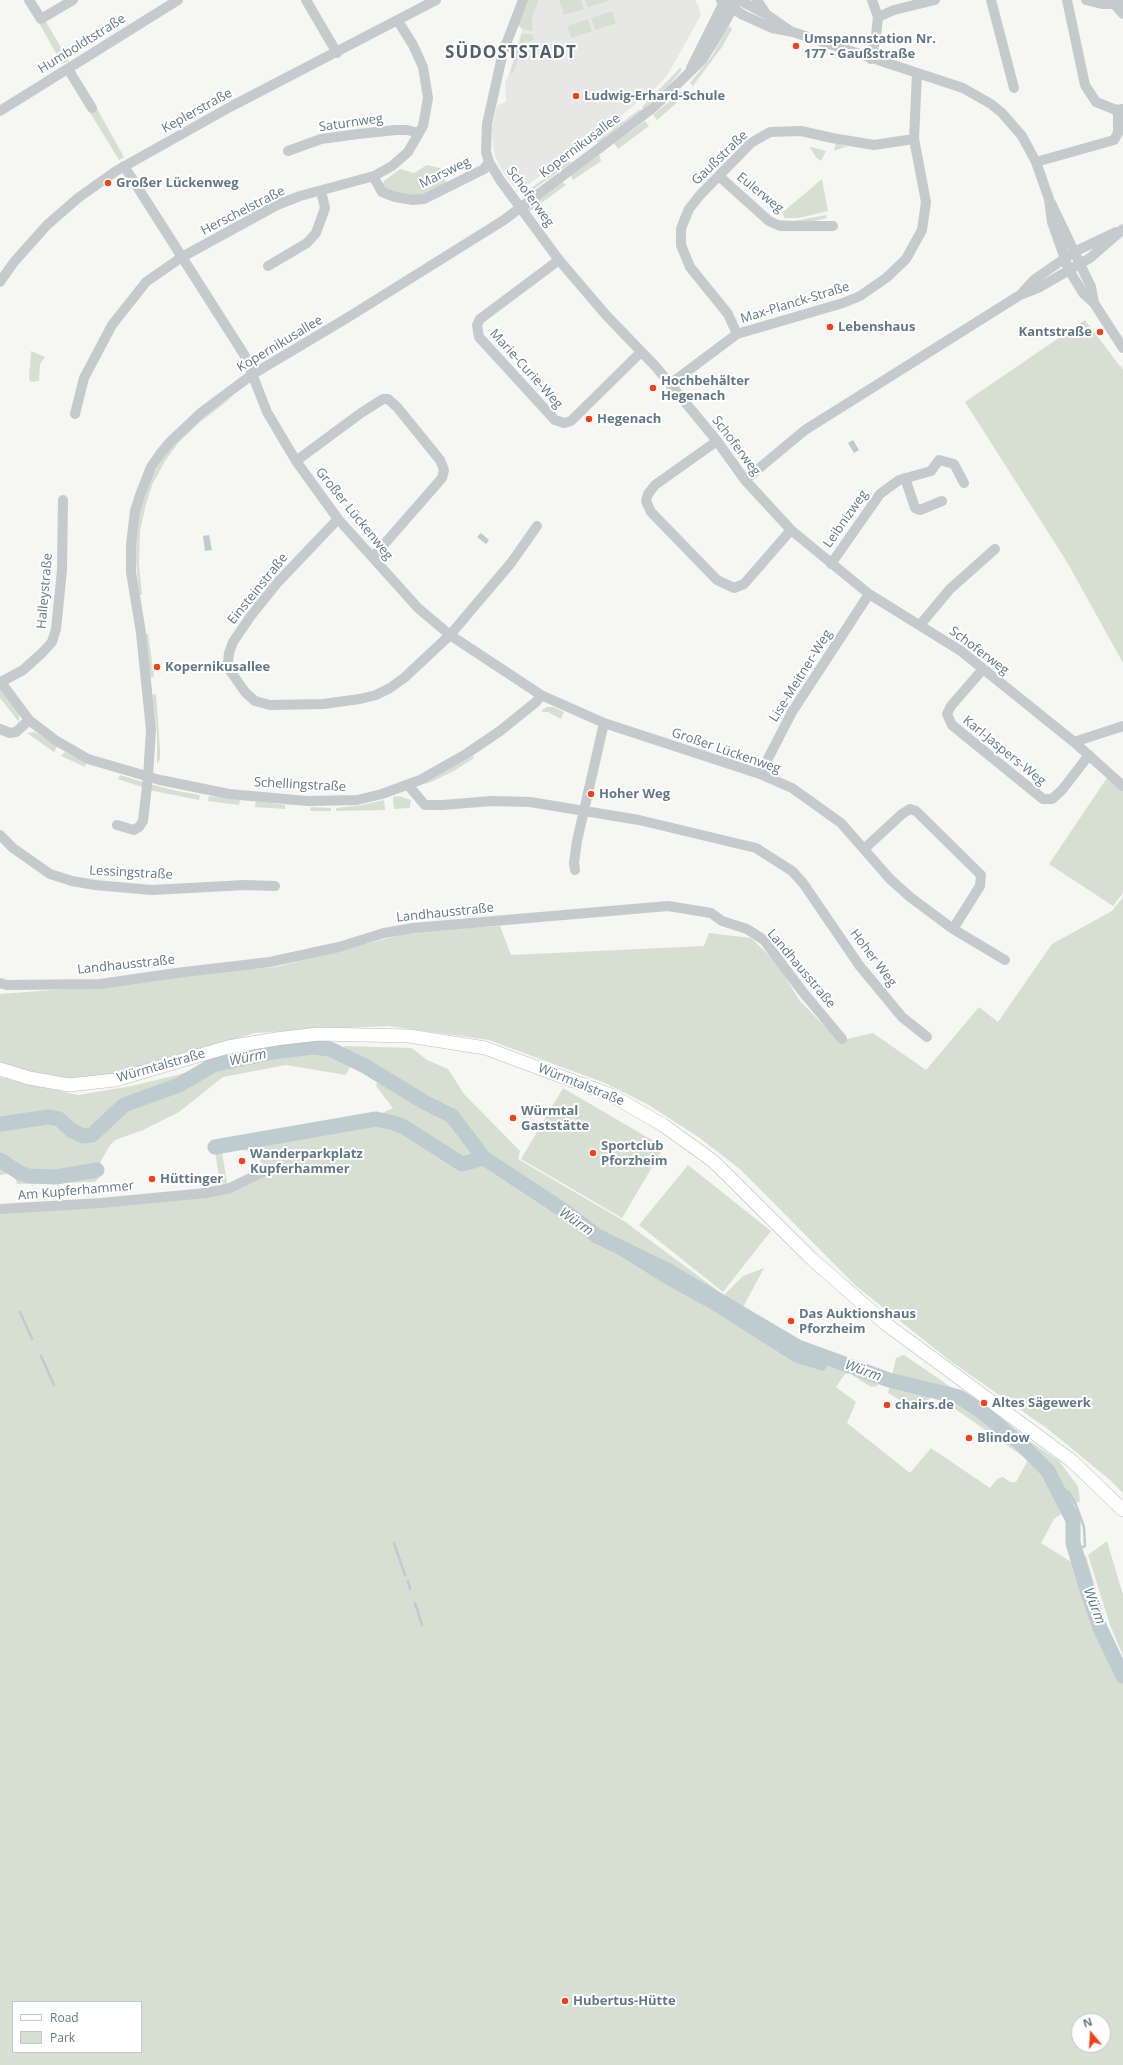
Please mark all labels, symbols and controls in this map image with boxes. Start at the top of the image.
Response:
street label: Humboldtstraße [35,11,129,77]
place label: Umspannstation Nr. 177 - Gaußstraße [804,31,936,62]
marker: Umspannstation Nr. 177 - Gaußstraße [791,41,801,51]
district label: SÜDOSTSTADT [445,43,577,63]
street label: Keplerstraße [159,85,235,137]
place label: Ludwig-Erhard-Schule [584,88,725,104]
marker: Ludwig-Erhard-Schule [571,91,581,101]
street label: Saturnweg [318,111,384,135]
street label: Kopernikusallee [537,111,623,181]
street label: Gaußstraße [689,128,751,188]
street label: Marsweg [417,154,473,192]
street label: Schoferweg [503,164,557,230]
street label: Eulerweg [734,169,786,217]
place label: Großer Lückenweg [116,175,239,191]
marker: Großer Lückenweg [103,178,113,188]
street label: Herschelstraße [199,183,287,239]
street label: Max-Planck-Straße [739,279,851,327]
street label: Kopernikusallee [234,312,326,376]
place label: Lebenshaus [838,319,915,335]
marker: Lebenshaus [825,322,835,332]
place label: Kantstraße [1019,324,1092,340]
street label: Marie-Curie-Weg [486,326,566,412]
marker: Kantstraße [1095,327,1105,337]
place label: Hochbehälter Hegenach [661,373,750,404]
marker: Hochbehälter Hegenach [648,383,658,393]
place label: Hegenach [597,411,661,427]
street label: Schoferweg [709,413,763,479]
marker: Hegenach [584,414,594,424]
street label: Großer Lückenweg [312,465,396,563]
street label: Leibnizweg [820,487,872,551]
street label: Einsteinstraße [225,550,291,628]
street label: Halleystraße [34,552,56,630]
street label: Schoferweg [946,624,1012,678]
street label: Lise-Meitner-Weg [766,627,836,725]
place label: Kopernikusallee [165,659,270,675]
marker: Kopernikusallee [152,662,162,672]
street label: Karl-Jaspers-Weg [959,713,1049,789]
street label: Großer Lückenweg [669,725,783,777]
street label: Schellingstraße [254,775,346,795]
place label: Hoher Weg [599,786,670,802]
marker: Hoher Weg [586,789,596,799]
street label: Lessingstraße [89,863,173,883]
street label: Landhausstraße [395,900,495,926]
street label: Landhausstraße [764,926,838,1012]
street label: Hoher Weg [846,926,900,990]
street label: Landhausstraße [76,952,176,978]
street label: Würmtalstraße [115,1046,207,1086]
water label: Würm [228,1046,268,1070]
street label: Würmtalstraße [536,1061,626,1109]
place label: Würmtal Gaststätte [521,1103,589,1134]
marker: Würmtal Gaststätte [508,1113,518,1123]
place label: Sportclub Pforzheim [601,1138,667,1169]
place label: Wanderparkplatz Kupferhammer [250,1146,363,1177]
marker: Sportclub Pforzheim [588,1148,598,1158]
marker: Wanderparkplatz Kupferhammer [237,1156,247,1166]
place label: Hüttinger [160,1171,223,1187]
marker: Hüttinger [147,1174,157,1184]
street label: Am Kupferhammer [17,1178,135,1204]
water label: Würm [556,1204,596,1240]
place label: Das Auktionshaus Pforzheim [799,1306,916,1337]
marker: Das Auktionshaus Pforzheim [786,1316,796,1326]
water label: Würm [842,1357,884,1385]
place label: Altes Sägewerk [992,1395,1091,1411]
place label: chairs.de [895,1397,954,1413]
marker: Altes Sägewerk [979,1398,989,1408]
marker: chairs.de [882,1400,892,1410]
place label: Blindow [977,1430,1030,1446]
marker: Blindow [964,1433,974,1443]
water label: Würm [1079,1585,1109,1627]
place label: Hubertus-Hütte [573,1993,676,2009]
marker: Hubertus-Hütte [560,1996,570,2006]
legend [12,2001,142,2053]
text: Road [50,2009,79,2026]
north arrow [1071,2013,1111,2053]
text: N [1081,2014,1094,2031]
text: Park [50,2029,75,2046]

